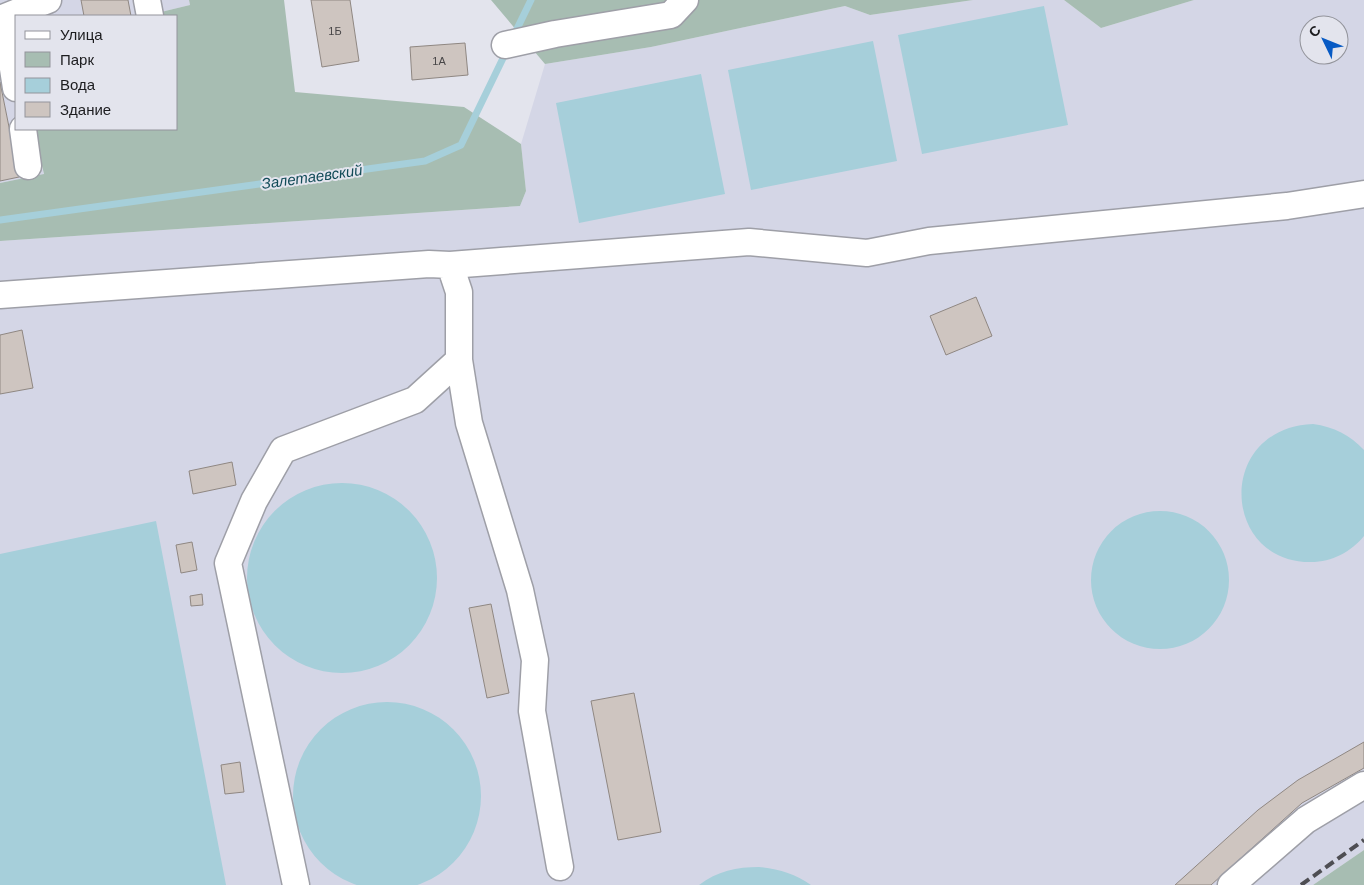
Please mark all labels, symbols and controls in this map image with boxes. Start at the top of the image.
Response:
legend [15,15,178,130]
north arrow [1299,15,1349,65]
text: С [1305,22,1324,40]
house number: 1Б [328,25,342,37]
text: Улица [60,26,103,43]
text: Парк [60,51,94,68]
house number: 1А [432,55,446,67]
text: Вода [60,76,96,93]
text: Здание [60,101,111,118]
water label: Залетаевский [260,161,364,192]

